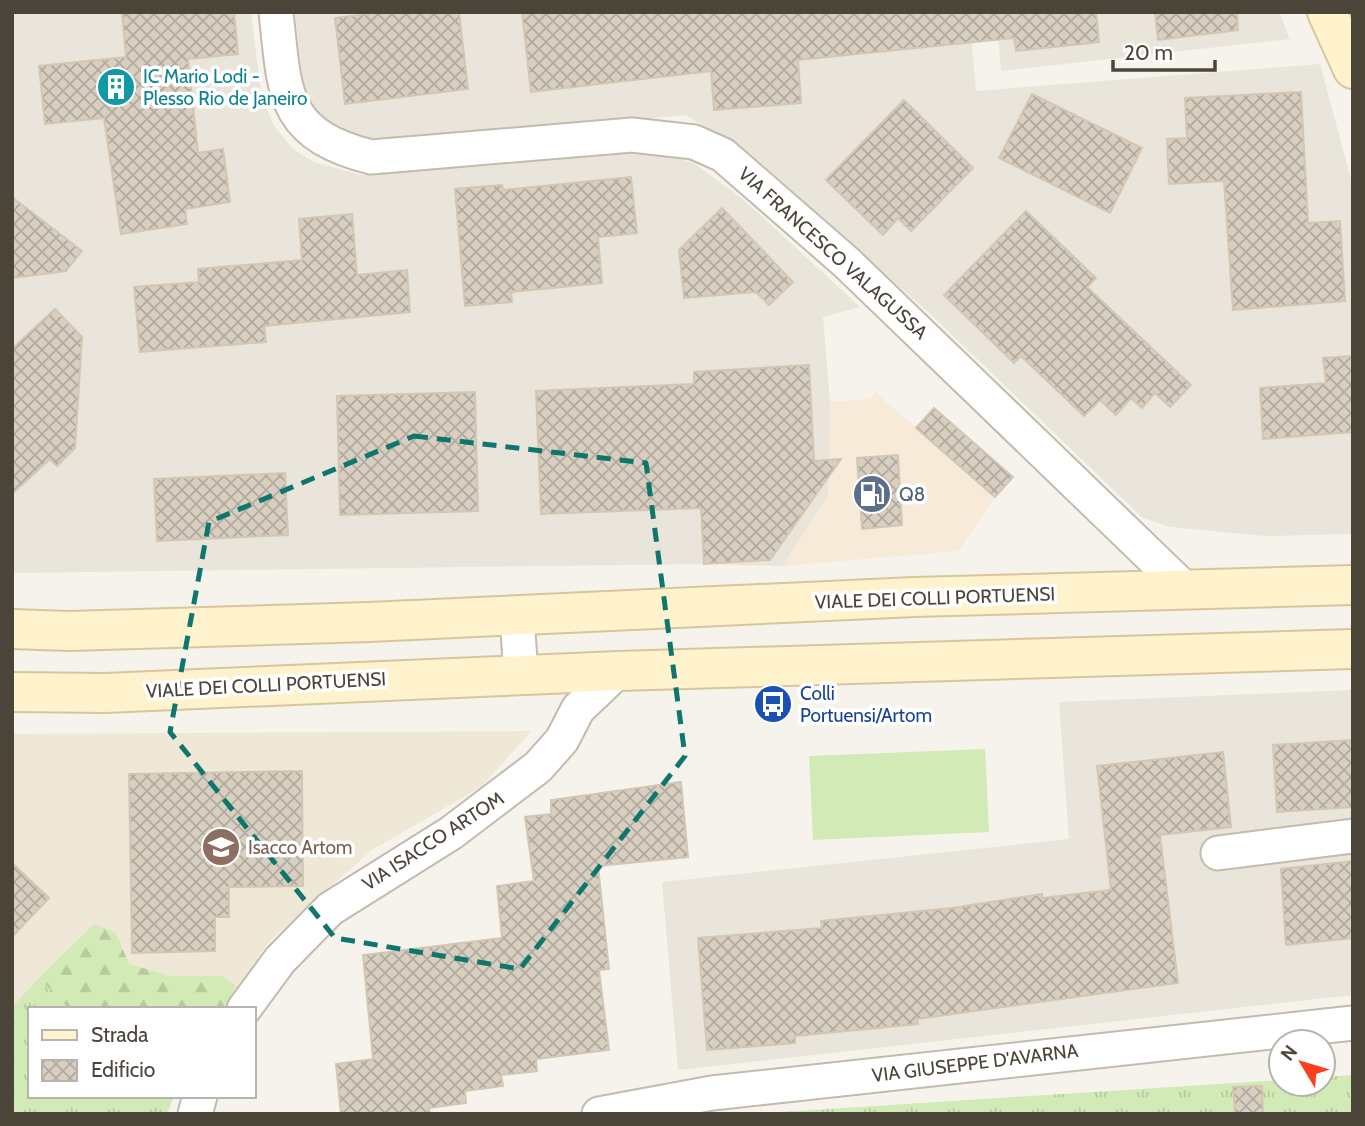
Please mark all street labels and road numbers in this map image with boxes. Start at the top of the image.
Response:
street label: VIA FRANCESCO VALAGUSSA [734,162,932,344]
street label: VIALE DEI COLLI PORTUENSI [814,582,1056,614]
street label: VIALE DEI COLLI PORTUENSI [145,667,387,703]
street label: VIA ISACCO ARTOM [358,787,508,895]
street label: VIA GIUSEPPE D'AVARNA [870,1039,1080,1087]

